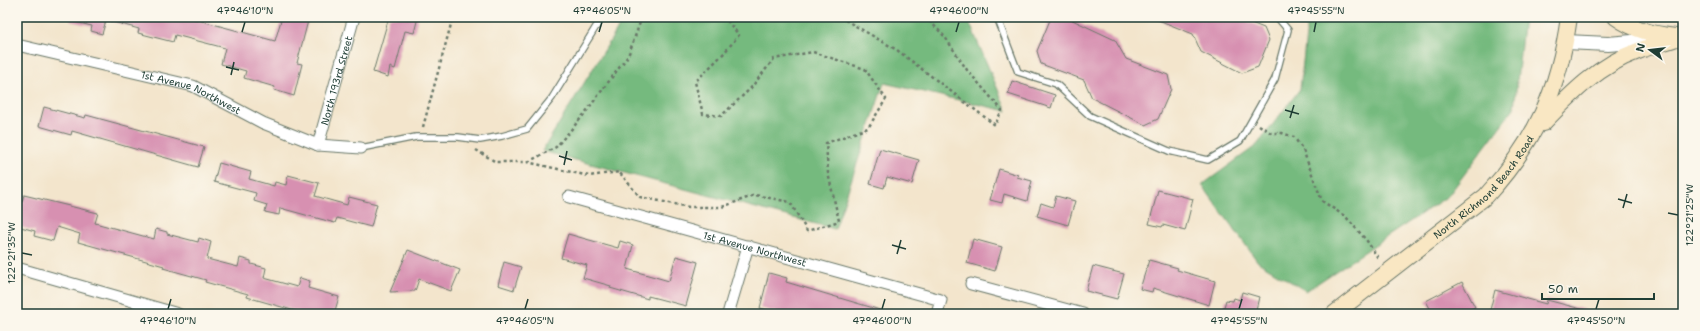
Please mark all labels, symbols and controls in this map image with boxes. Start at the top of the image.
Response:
text: 47°46'10"N [217,4,273,17]
text: 47°46'05"N [573,4,631,17]
text: 47°46'00"N [929,4,989,17]
text: 47°45'55"N [1287,4,1345,17]
north arrow [1630,30,1670,70]
street label: North 193rd Street [318,34,355,127]
text: N [1632,41,1649,54]
street label: 1st Avenue Northwest [140,68,243,117]
street label: North Richmond Beach Road [1431,133,1537,242]
text: 122°21'25"W [1683,184,1696,246]
text: 122°21'35"W [5,222,18,284]
street label: 1st Avenue Northwest [702,229,808,269]
scale bar [1542,275,1654,301]
text: 50 m [1548,281,1578,297]
text: 47°46'10"N [140,314,196,327]
text: 47°46'05"N [496,314,554,327]
text: 47°46'00"N [852,314,912,327]
text: 47°45'55"N [1210,314,1268,327]
text: 47°45'50"N [1567,314,1625,327]

